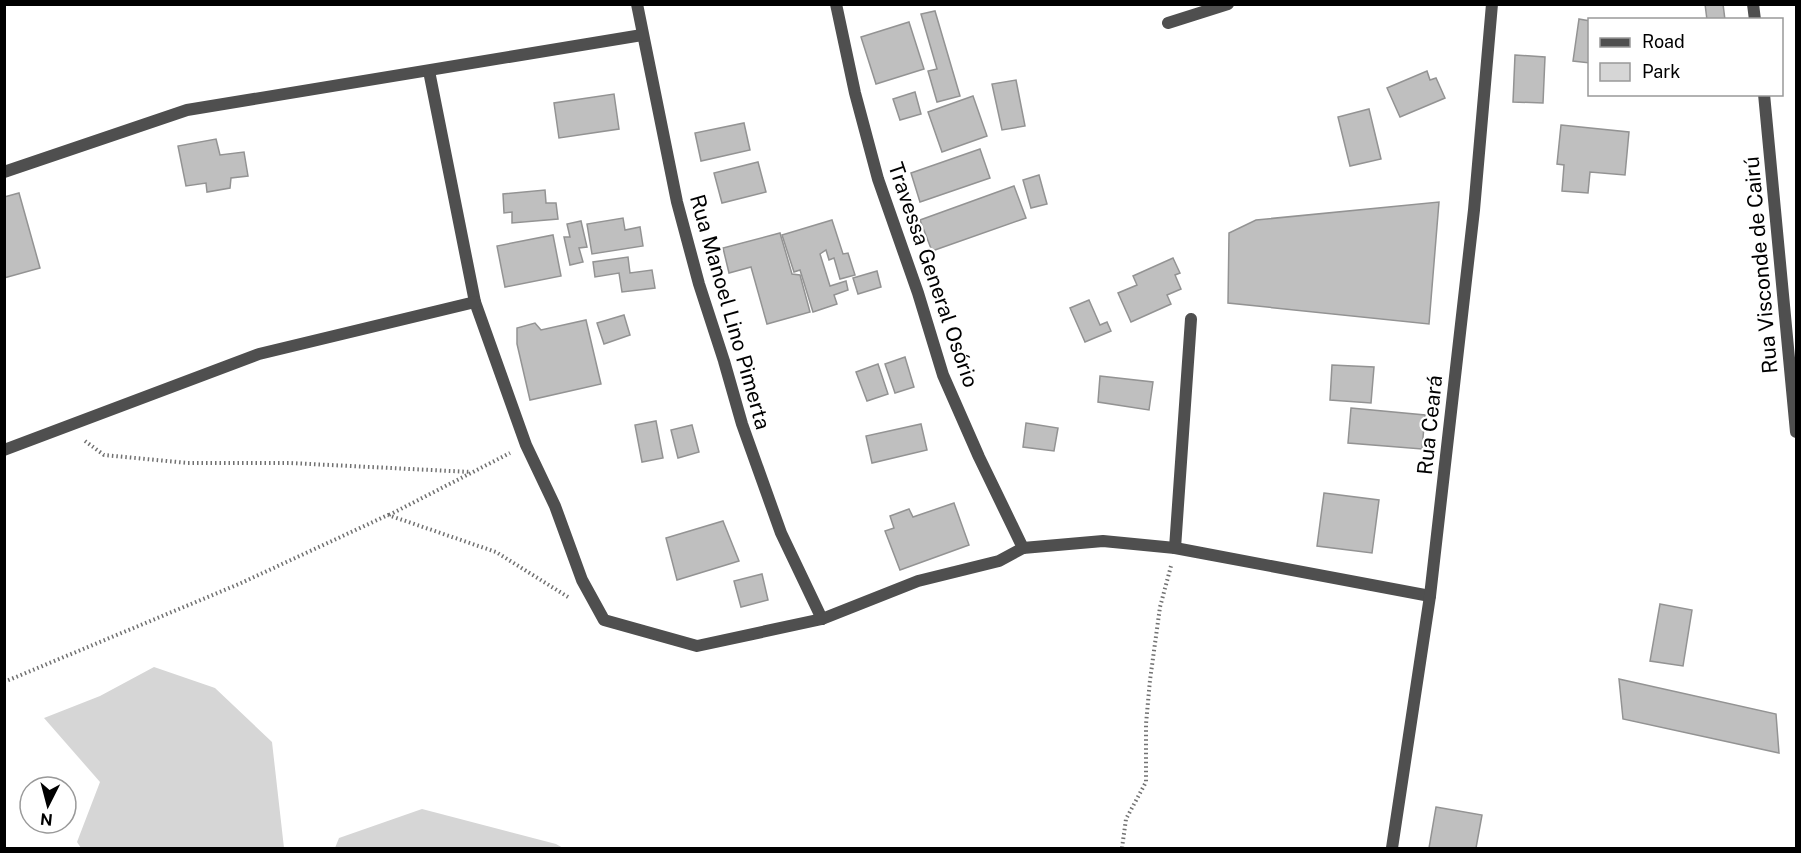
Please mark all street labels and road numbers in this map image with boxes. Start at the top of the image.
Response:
street label: Rua Visconde de Cairú [1739,155,1782,375]
street label: Travessa General Osório [883,159,984,391]
street label: Rua Manoel Lino Pimerta [685,192,776,432]
street label: Rua Ceará [1412,374,1447,476]

